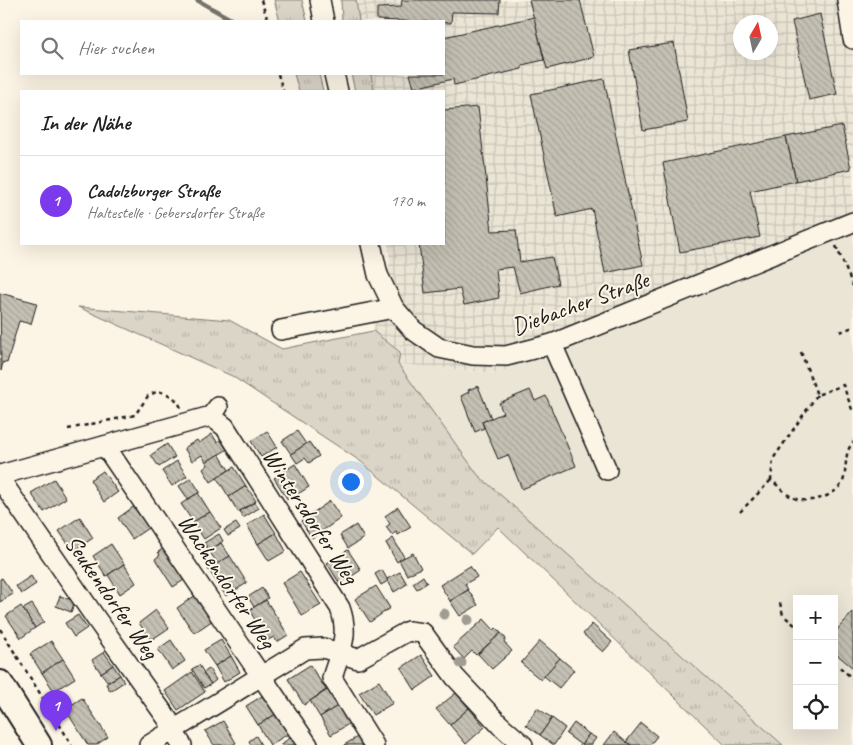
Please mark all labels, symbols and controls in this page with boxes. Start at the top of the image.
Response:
north arrow [733,15,778,60]
search box [20,20,445,75]
icon: search [38,34,66,62]
text: Hier suchen [78,36,154,60]
text: In der Nähe [40,110,130,136]
text: Cadolzburger Straße [87,179,220,203]
text: 1 [52,191,60,211]
text: 170 m [391,191,425,211]
text: Haltestelle · Gebersdorfer Straße [87,203,264,223]
street label: Diebacher Straße [507,264,655,342]
street label: Wintersdorfer Weg [256,443,367,591]
your location [338,469,364,495]
street label: Wachendorfer Weg [171,508,284,656]
street label: Seukendorfer Weg [58,529,167,666]
map controls [793,595,838,730]
button: + [793,595,838,640]
button: − [793,640,838,685]
button: locate [793,685,838,730]
pin: 1 [40,690,72,731]

